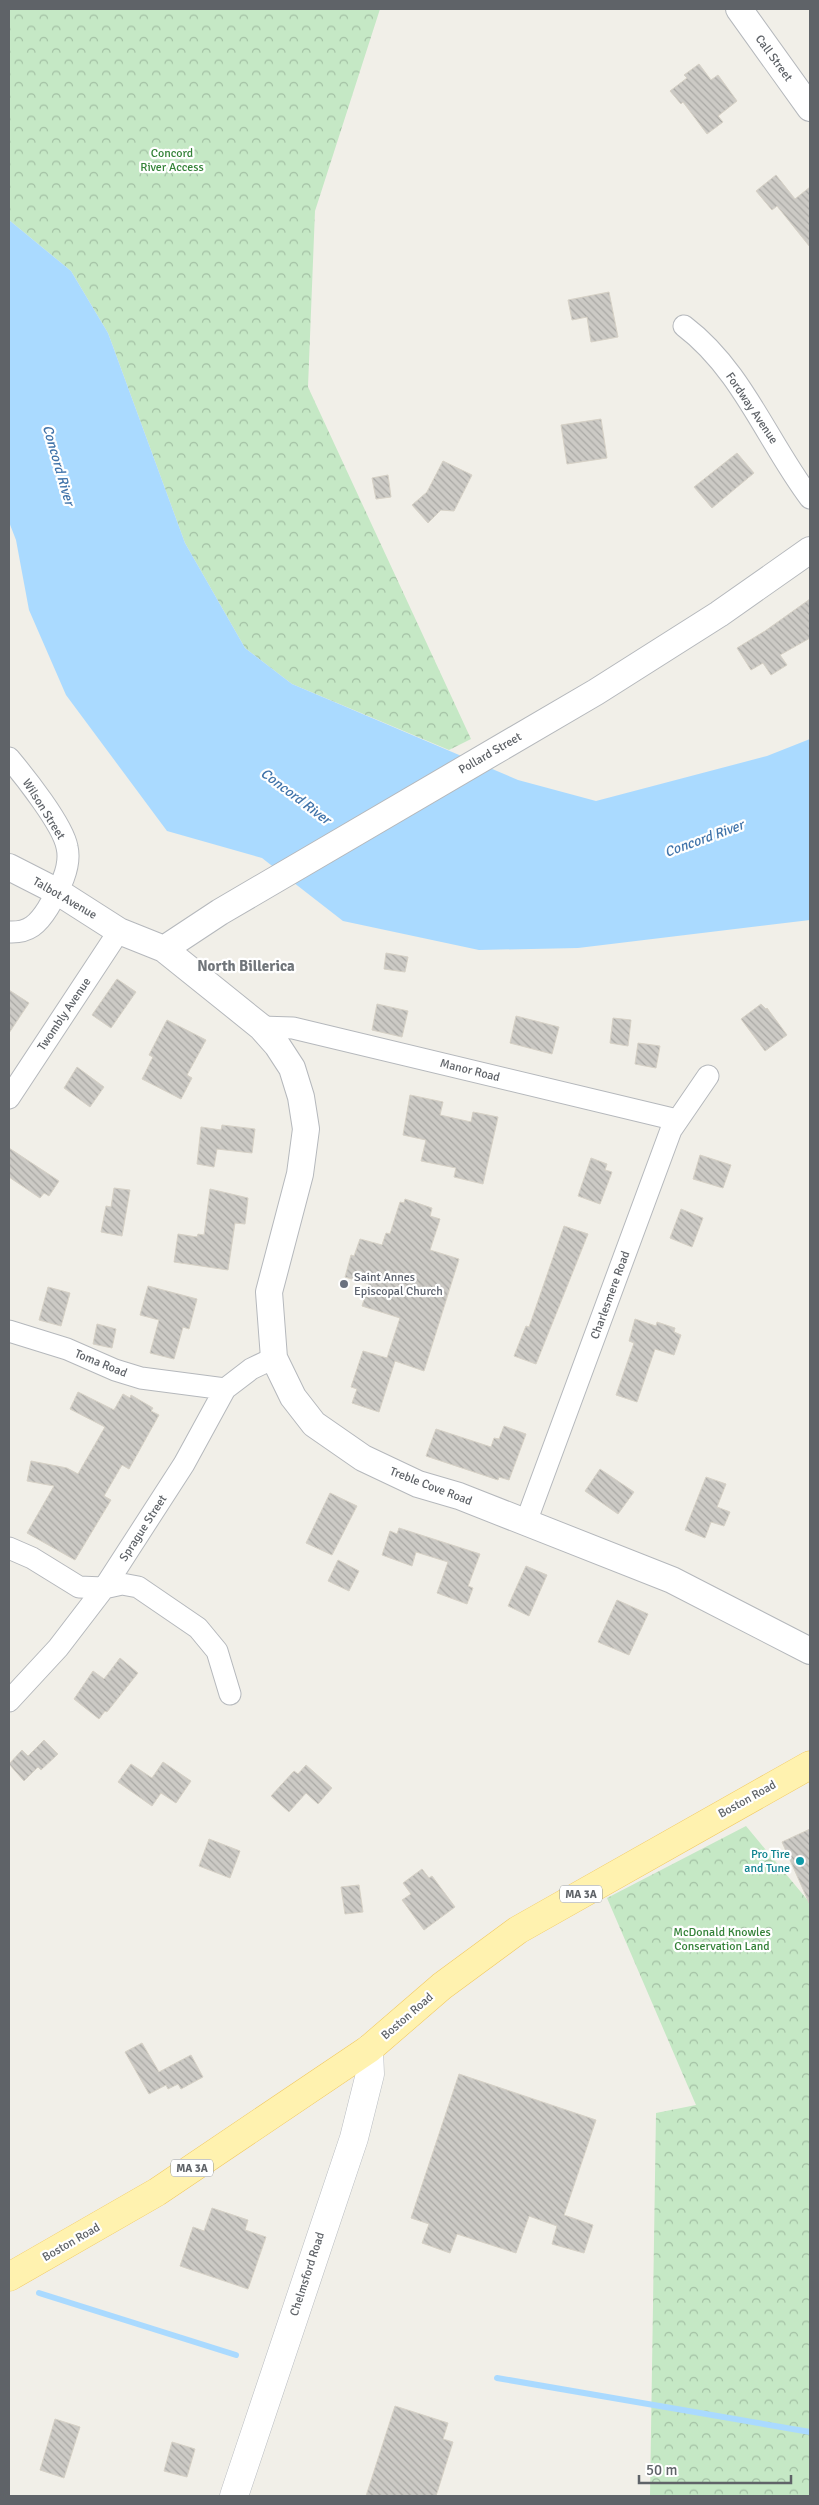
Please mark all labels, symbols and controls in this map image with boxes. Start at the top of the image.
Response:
street label: Call Street [752,32,796,85]
park label: Concord River Access [140,146,204,175]
street label: Fordway Avenue [722,370,781,447]
water label: Concord River [39,423,79,509]
street label: Pollard Street [456,729,524,778]
water label: Concord River [257,765,335,829]
street label: Wilson Street [19,776,68,842]
water label: Concord River [662,816,748,861]
street label: Talbot Avenue [30,874,99,923]
district label: North Billerica [197,957,295,975]
street label: Twombly Avenue [34,975,94,1054]
street label: Manor Road [438,1056,501,1085]
street label: Charlesmere Road [588,1249,633,1341]
place label: Saint Annes Episcopal Church [354,1270,443,1299]
marker: Saint Annes Episcopal Church [338,1278,350,1290]
street label: Toma Road [72,1346,129,1381]
street label: Treble Cove Road [388,1464,474,1509]
street label: Sprague Street [116,1492,170,1564]
street label: Boston Road [716,1777,779,1821]
place label: Pro Tire and Tune [744,1847,790,1876]
marker: Pro Tire and Tune [794,1855,806,1867]
road number: MA 3A [560,1886,602,1902]
park label: McDonald Knowles Conservation Land [673,1925,771,1954]
street label: Boston Road [378,1990,436,2043]
road number: MA 3A [171,2160,213,2176]
street label: Boston Road [40,2220,103,2265]
street label: Chelmsford Road [287,2230,328,2318]
scale bar [639,2452,792,2484]
text: 50 m [646,2461,677,2479]

